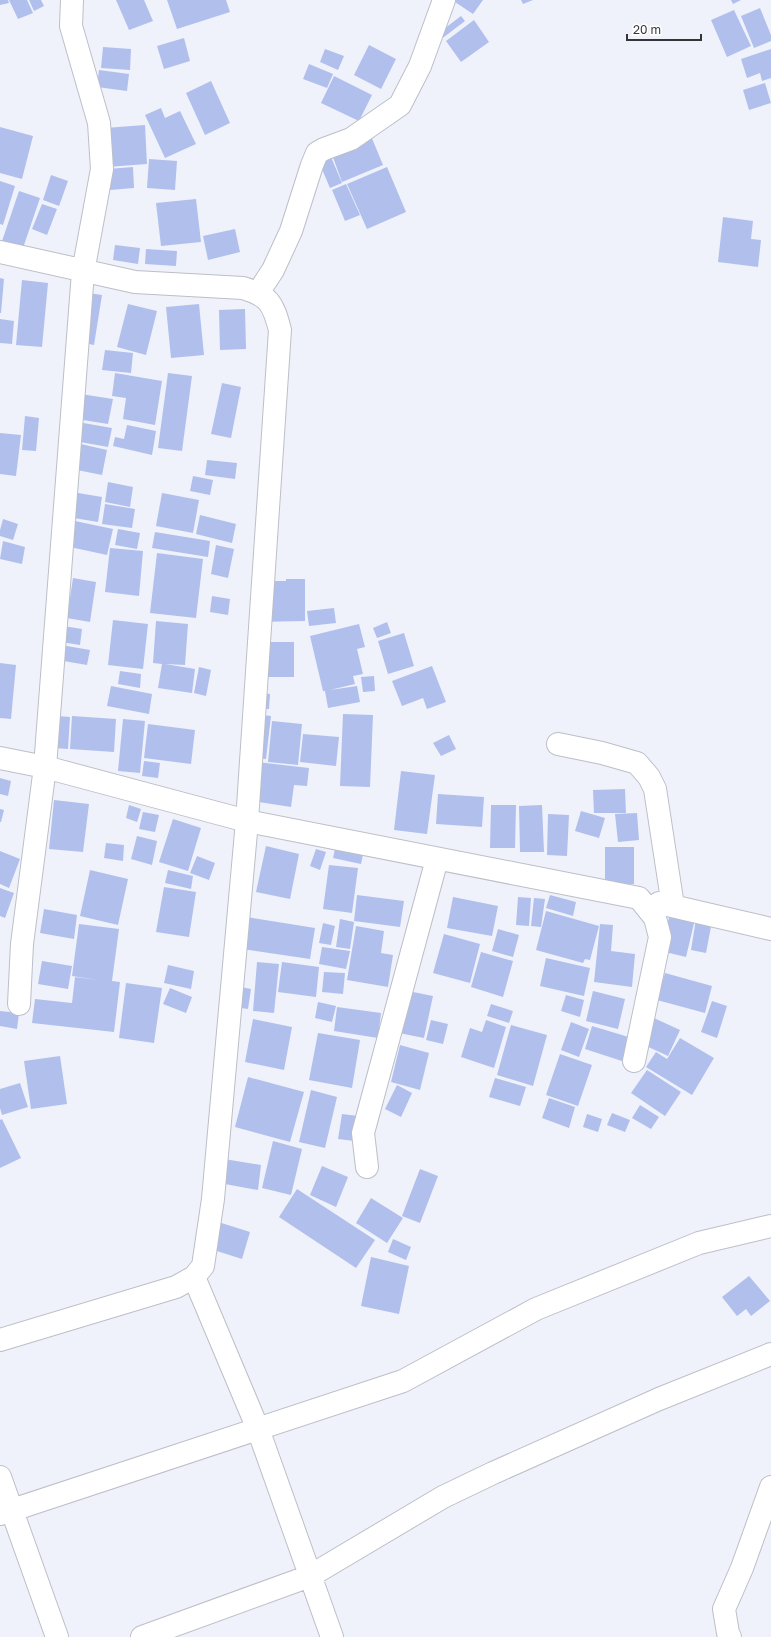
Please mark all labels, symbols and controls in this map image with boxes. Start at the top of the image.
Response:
scale bar [627,16,701,42]
text: 20 m [633,22,661,37]

